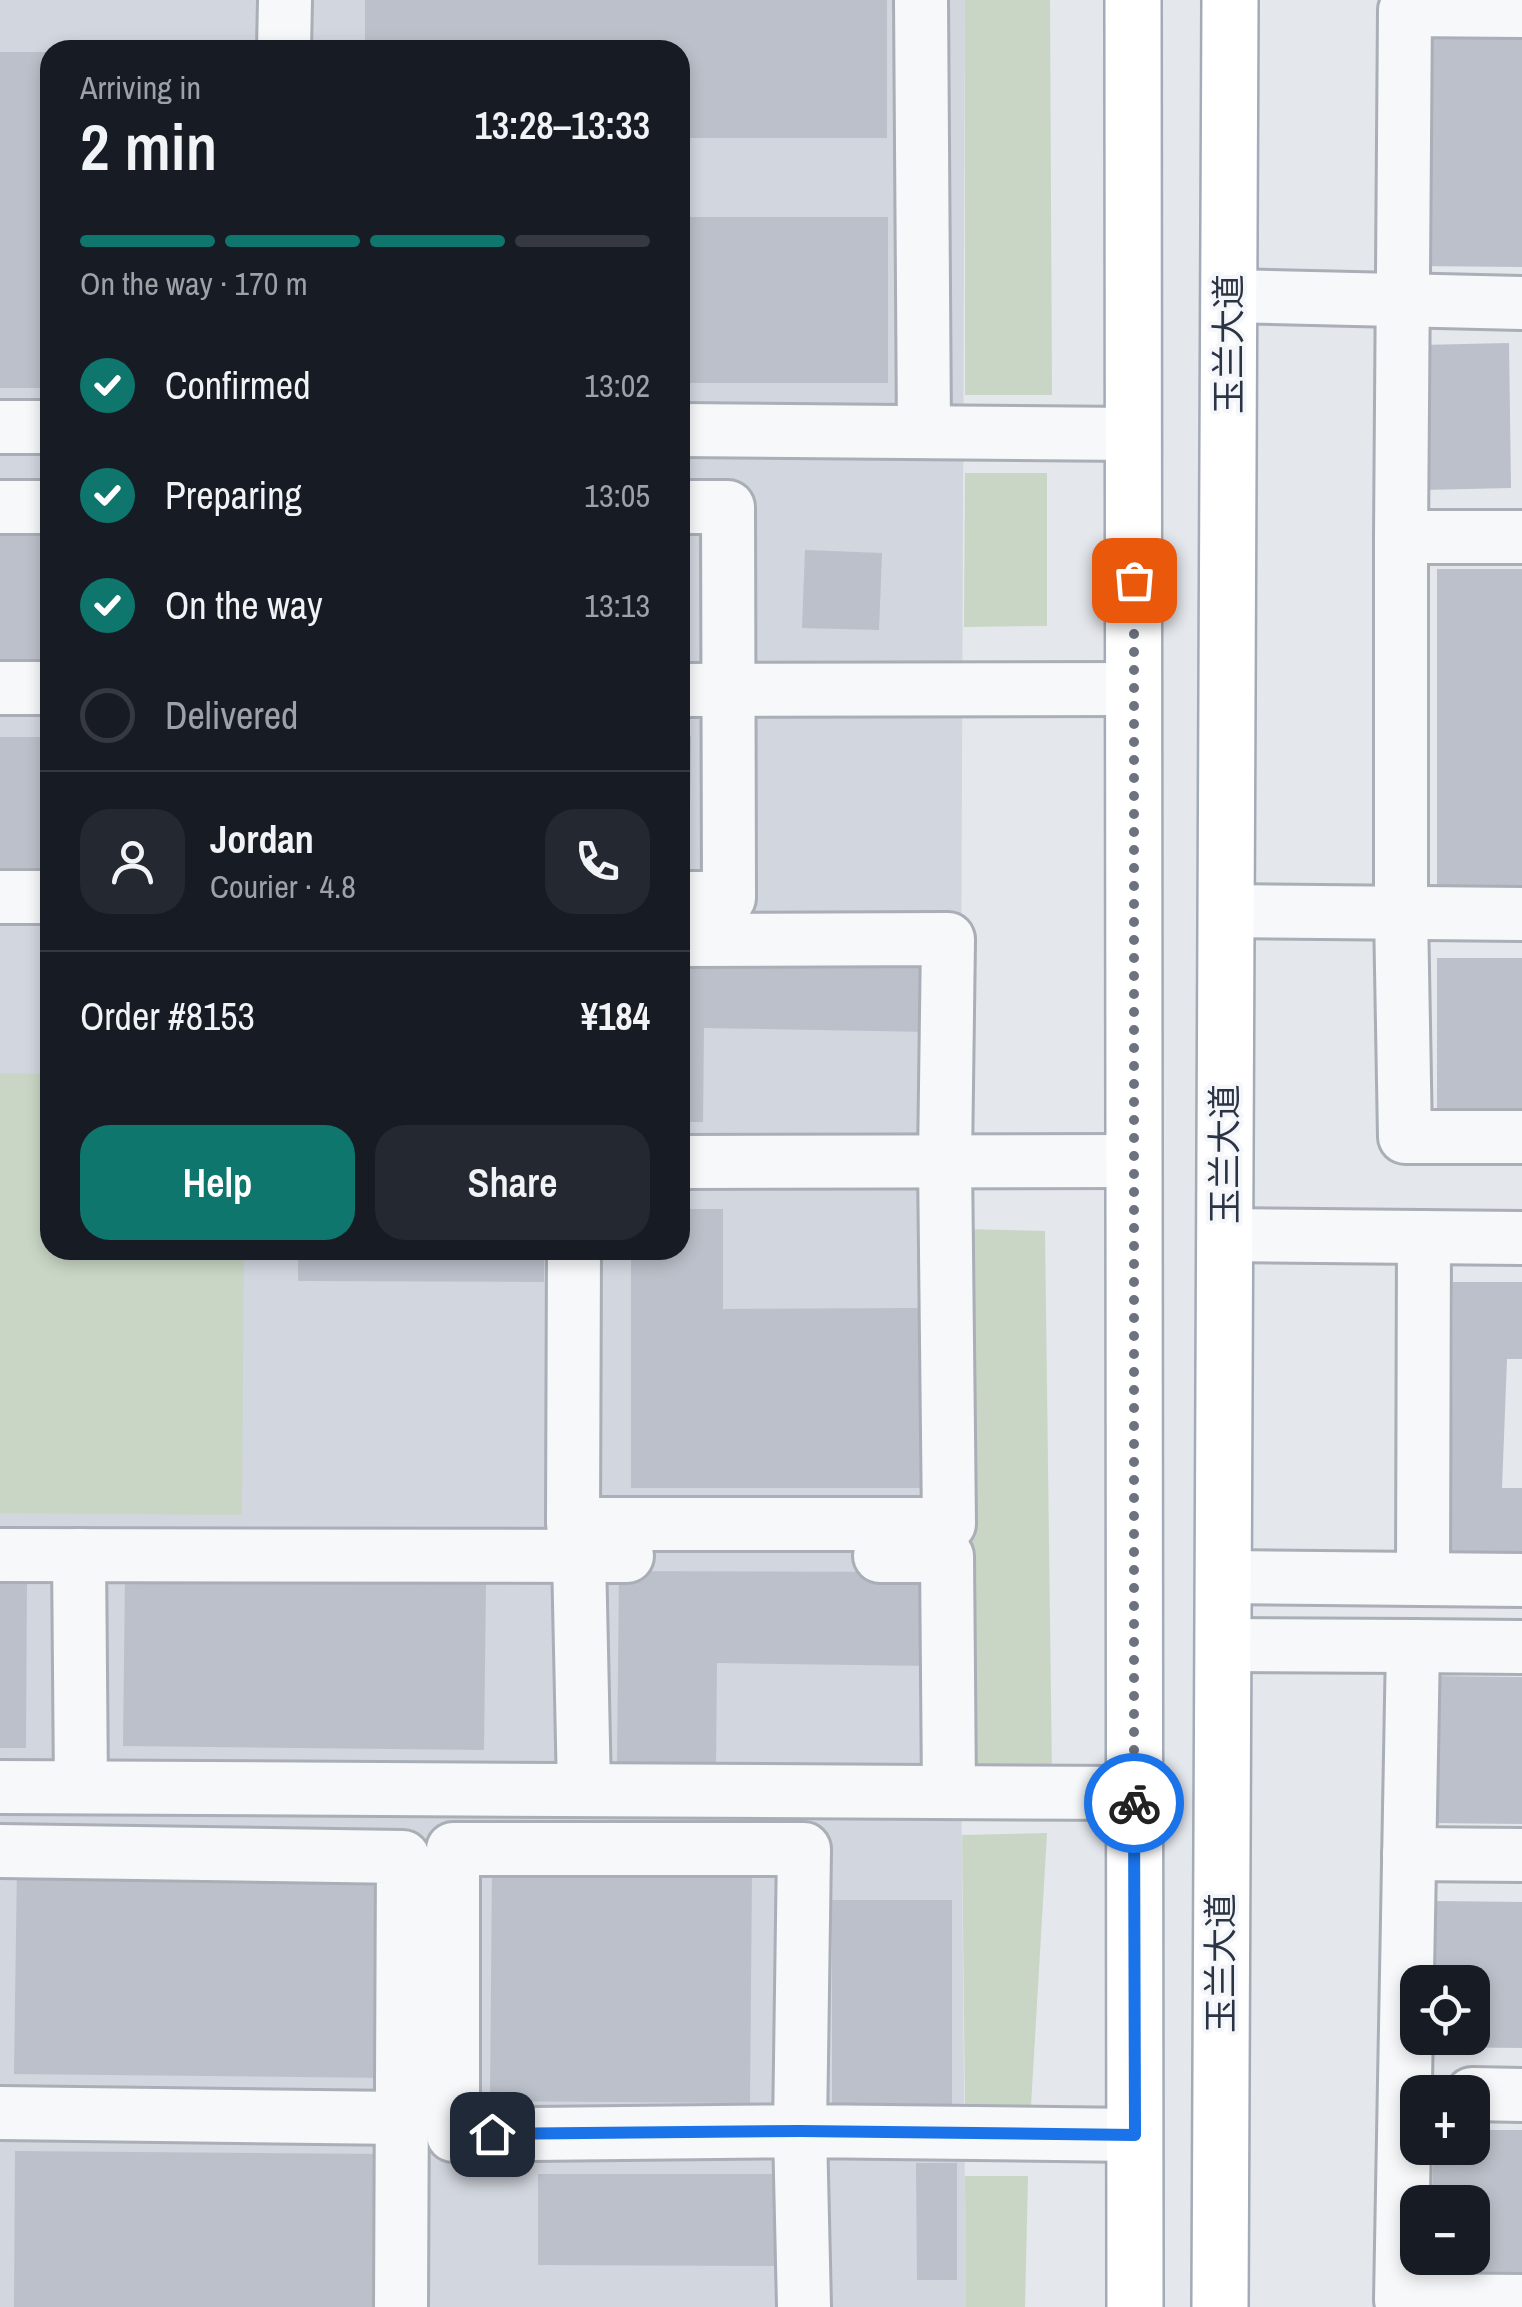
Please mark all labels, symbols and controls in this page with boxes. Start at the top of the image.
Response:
text: Arriving in [80,66,201,109]
text: 13:28–13:33 [474,100,650,151]
text: 2 min [80,103,217,190]
text: On the way · 170 m [80,262,308,305]
street label: 玉兰大道 [1205,274,1252,414]
icon: check [80,358,135,413]
text: Confirmed [165,360,310,411]
text: 13:02 [584,364,650,407]
icon: check [80,468,135,523]
text: Preparing [165,470,302,521]
text: 13:05 [584,474,650,517]
pin [1092,538,1177,623]
icon: bag [1107,553,1162,608]
icon: check [80,578,135,633]
text: On the way [165,580,323,631]
text: 13:13 [584,584,650,627]
text: Delivered [165,690,298,741]
button: person [80,809,185,914]
button: phone [545,809,650,914]
text: Jordan [210,814,314,865]
text: Courier · 4.8 [210,865,356,908]
text: Order #8153 [80,991,255,1042]
text: ¥184 [581,991,650,1042]
street label: 玉兰大道 [1201,1084,1248,1224]
button: Help [80,1125,355,1240]
button: Share [375,1125,650,1240]
courier [1084,1753,1184,1853]
icon: bike [1107,1776,1162,1831]
street label: 玉兰大道 [1197,1893,1244,2033]
map controls [1400,1965,1490,2275]
button: locate [1400,1965,1490,2055]
button: + [1400,2075,1490,2165]
pin [450,2092,535,2177]
icon: home [465,2107,520,2162]
button: − [1400,2185,1490,2275]

